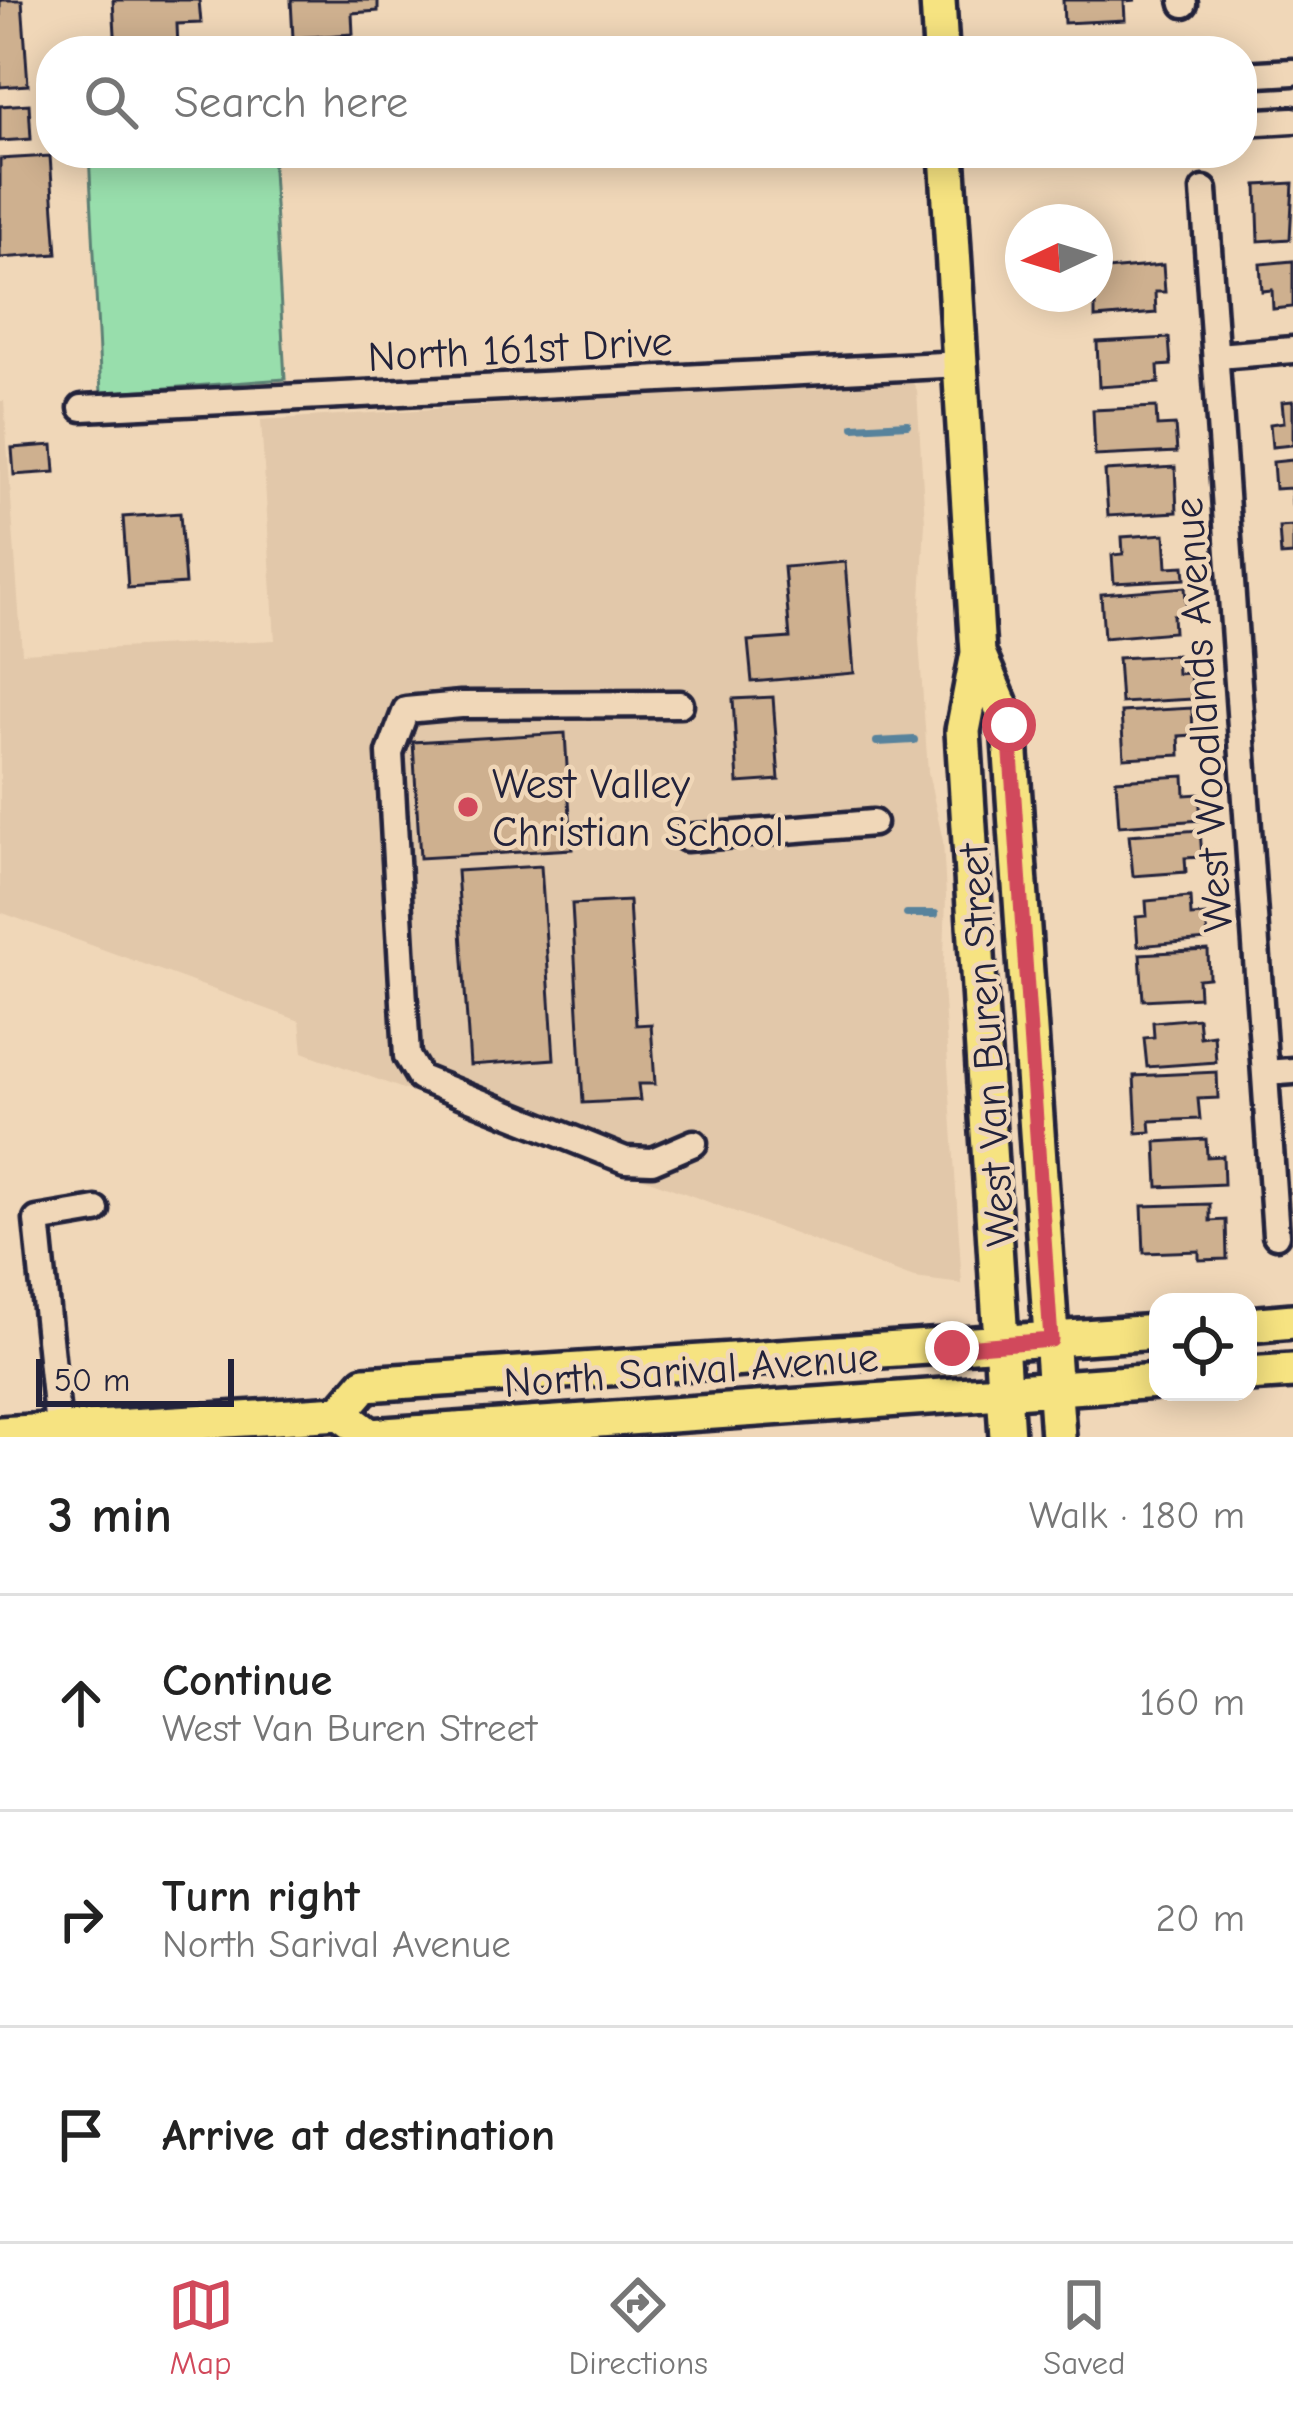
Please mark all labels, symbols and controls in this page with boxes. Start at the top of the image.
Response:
search box [36,36,1257,168]
icon: search [78,69,144,135]
text: Search here [174,76,408,128]
north arrow [1005,204,1113,312]
street label: North 161st Drive [366,317,674,382]
street label: West Woodlands Avenue [1164,496,1243,934]
route start [982,698,1036,752]
place label: West Valley Christian School [492,760,784,857]
marker: West Valley Christian School [455,794,481,820]
street label: West Van Buren Street [949,840,1026,1248]
map controls [1149,1293,1257,1401]
button: locate [1149,1293,1257,1401]
route end [925,1321,979,1375]
street label: North Sarival Avenue [502,1333,880,1408]
scale bar [36,1353,234,1406]
text: 50 m [54,1361,130,1399]
text: 3 min [48,1486,172,1545]
text: Walk · 180 m [1029,1493,1245,1538]
text: Continue [162,1654,332,1706]
icon: ahead [48,1670,114,1736]
text: 160 m [1139,1680,1245,1725]
text: West Van Buren Street [162,1706,537,1751]
text: Turn right [162,1870,360,1922]
icon: right [48,1886,114,1952]
text: 20 m [1156,1896,1245,1941]
text: North Sarival Avenue [162,1922,511,1967]
icon: arrive [48,2102,114,2168]
text: Arrive at destination [162,2109,555,2161]
tab: Map [168,2272,234,2382]
tab: Directions [569,2272,708,2382]
tab: Saved [1043,2272,1125,2382]

